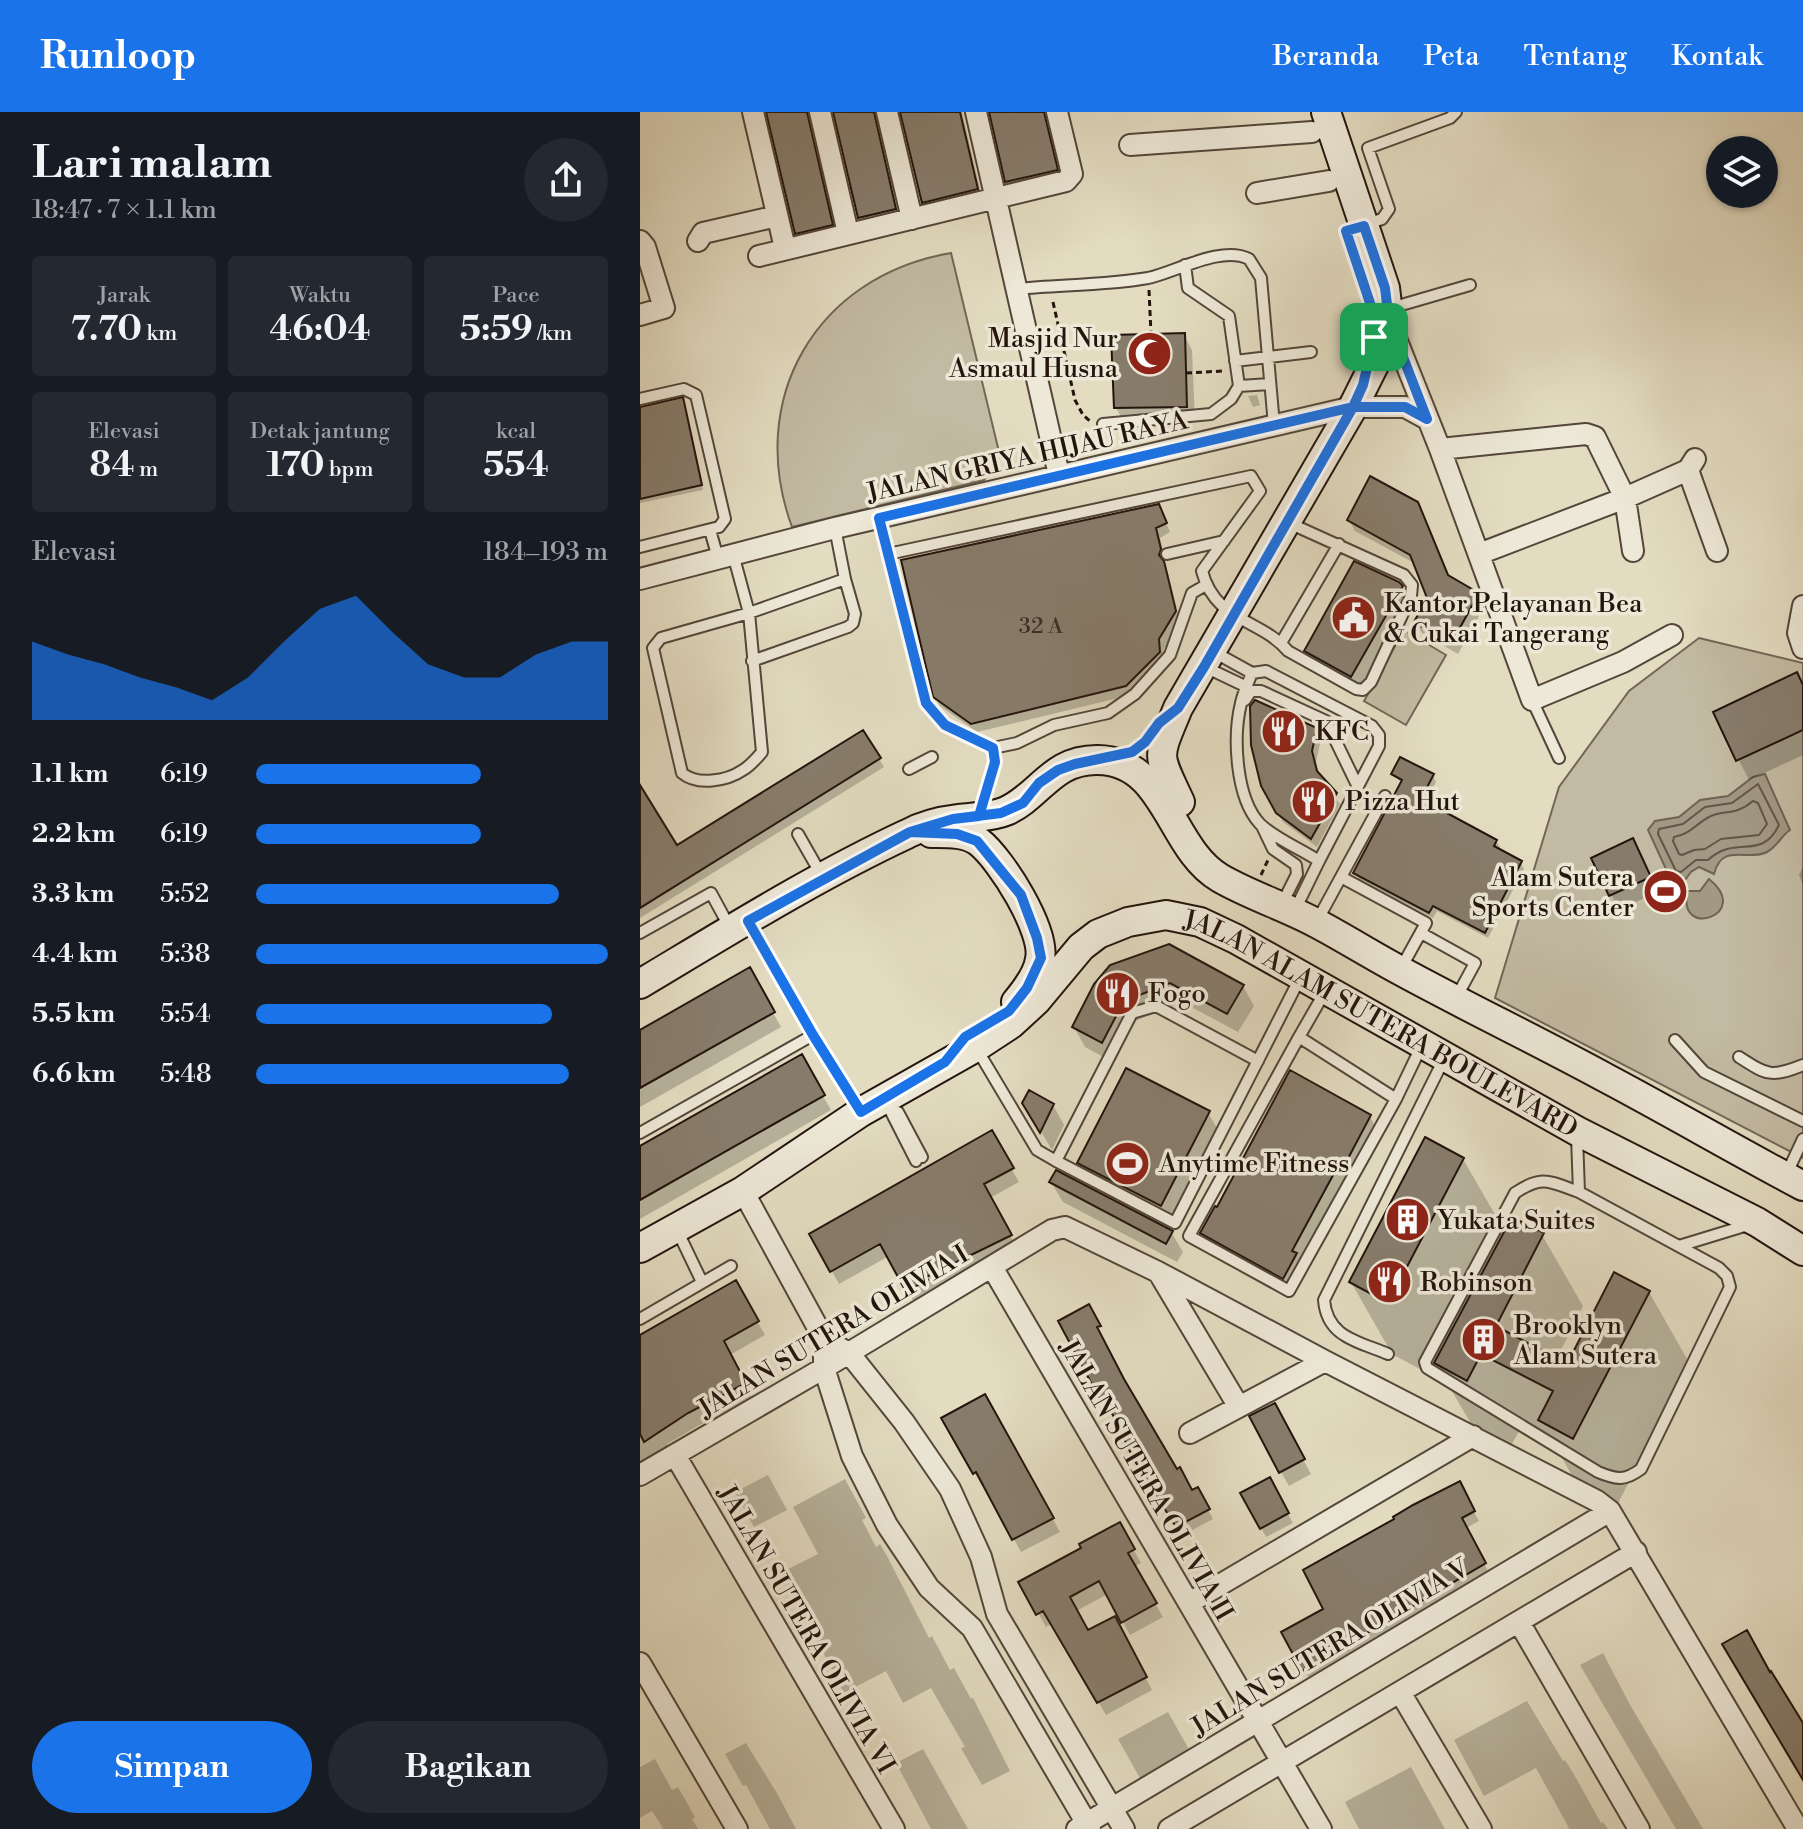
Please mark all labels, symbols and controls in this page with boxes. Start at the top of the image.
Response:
text: Runloop [40,33,196,80]
text: Beranda [1273,39,1379,74]
text: Peta [1423,39,1480,74]
text: Tentang [1524,39,1627,74]
text: Kontak [1671,39,1763,74]
text: Lari malam [32,136,272,191]
map controls [1706,136,1778,208]
button: layers [1706,136,1778,208]
button: share [524,138,608,222]
text: 18:47 · 7 × 1.1 km [32,194,217,226]
text: Jarak [98,282,150,309]
text: Waktu [289,282,351,309]
text: Pace [492,282,540,309]
pin [1340,303,1408,371]
text: 7.70 [71,309,142,351]
text: 46:04 [269,309,371,351]
text: 5:59 [460,309,533,351]
icon: arrive [1352,315,1396,359]
text: km [142,320,177,347]
text: /km [533,320,572,347]
place label: Masjid Nur Asmaul Husna [948,323,1119,385]
mosque icon: Masjid Nur Asmaul Husna [1125,329,1173,377]
street label: JALAN GRIYA HIJAU RAYA [863,404,1192,510]
text: Elevasi [88,418,160,445]
text: Detak jantung [250,418,390,445]
text: kcal [496,418,536,445]
text: 84 [90,445,135,487]
text: 170 [266,445,325,487]
text: 554 [483,445,549,487]
text: m [135,456,158,483]
text: bpm [325,456,374,483]
text: Elevasi [32,536,117,568]
text: 184–193 m [483,536,608,568]
place label: Kantor Pelayanan Bea & Cukai Tangerang [1384,588,1643,650]
public building icon: Kantor Pelayanan Bea & Cukai Tangerang [1329,594,1377,642]
house number: 32 A [1019,613,1064,640]
restaurant icon: KFC [1260,707,1308,755]
place label: KFC [1315,716,1369,748]
text: 1.1 km [32,758,108,790]
text: 6:19 [160,758,208,790]
restaurant icon: Pizza Hut [1290,777,1338,825]
place label: Pizza Hut [1345,786,1460,818]
text: 2.2 km [32,818,116,850]
text: 6:19 [160,818,208,850]
place label: Alam Sutera Sports Center [1472,862,1635,924]
sports icon: Alam Sutera Sports Center [1641,868,1689,916]
text: 3.3 km [32,878,114,910]
text: 5:52 [160,878,209,910]
street label: JALAN ALAM SUTERA BOULEVARD [1180,904,1583,1145]
text: 4.4 km [32,938,118,970]
text: 5:38 [160,938,211,970]
restaurant icon: Fogo [1093,969,1141,1017]
place label: Fogo [1148,978,1206,1010]
text: 5.5 km [32,998,115,1030]
text: 5:54 [160,998,211,1030]
text: 6.6 km [32,1058,116,1090]
text: 5:48 [160,1058,212,1090]
sports icon: Anytime Fitness [1104,1139,1152,1187]
place label: Anytime Fitness [1158,1148,1349,1180]
building icon: Yukata Suites [1383,1196,1431,1244]
place label: Yukata Suites [1436,1205,1595,1237]
street label: JALAN SUTERA OLIVIA I [692,1238,975,1426]
restaurant icon: Robinson [1365,1258,1413,1306]
place label: Robinson [1420,1267,1533,1299]
place label: Brooklyn Alam Sutera [1513,1310,1658,1372]
building icon: Brooklyn Alam Sutera [1459,1316,1507,1364]
street label: JALAN SUTERA OLIVIA II [1052,1333,1240,1627]
street label: JALAN SUTERA OLIVIA VI [710,1479,902,1780]
street label: JALAN SUTERA OLIVIA V [1185,1552,1476,1744]
button: Simpan [32,1721,312,1813]
button: Bagikan [328,1721,608,1813]

